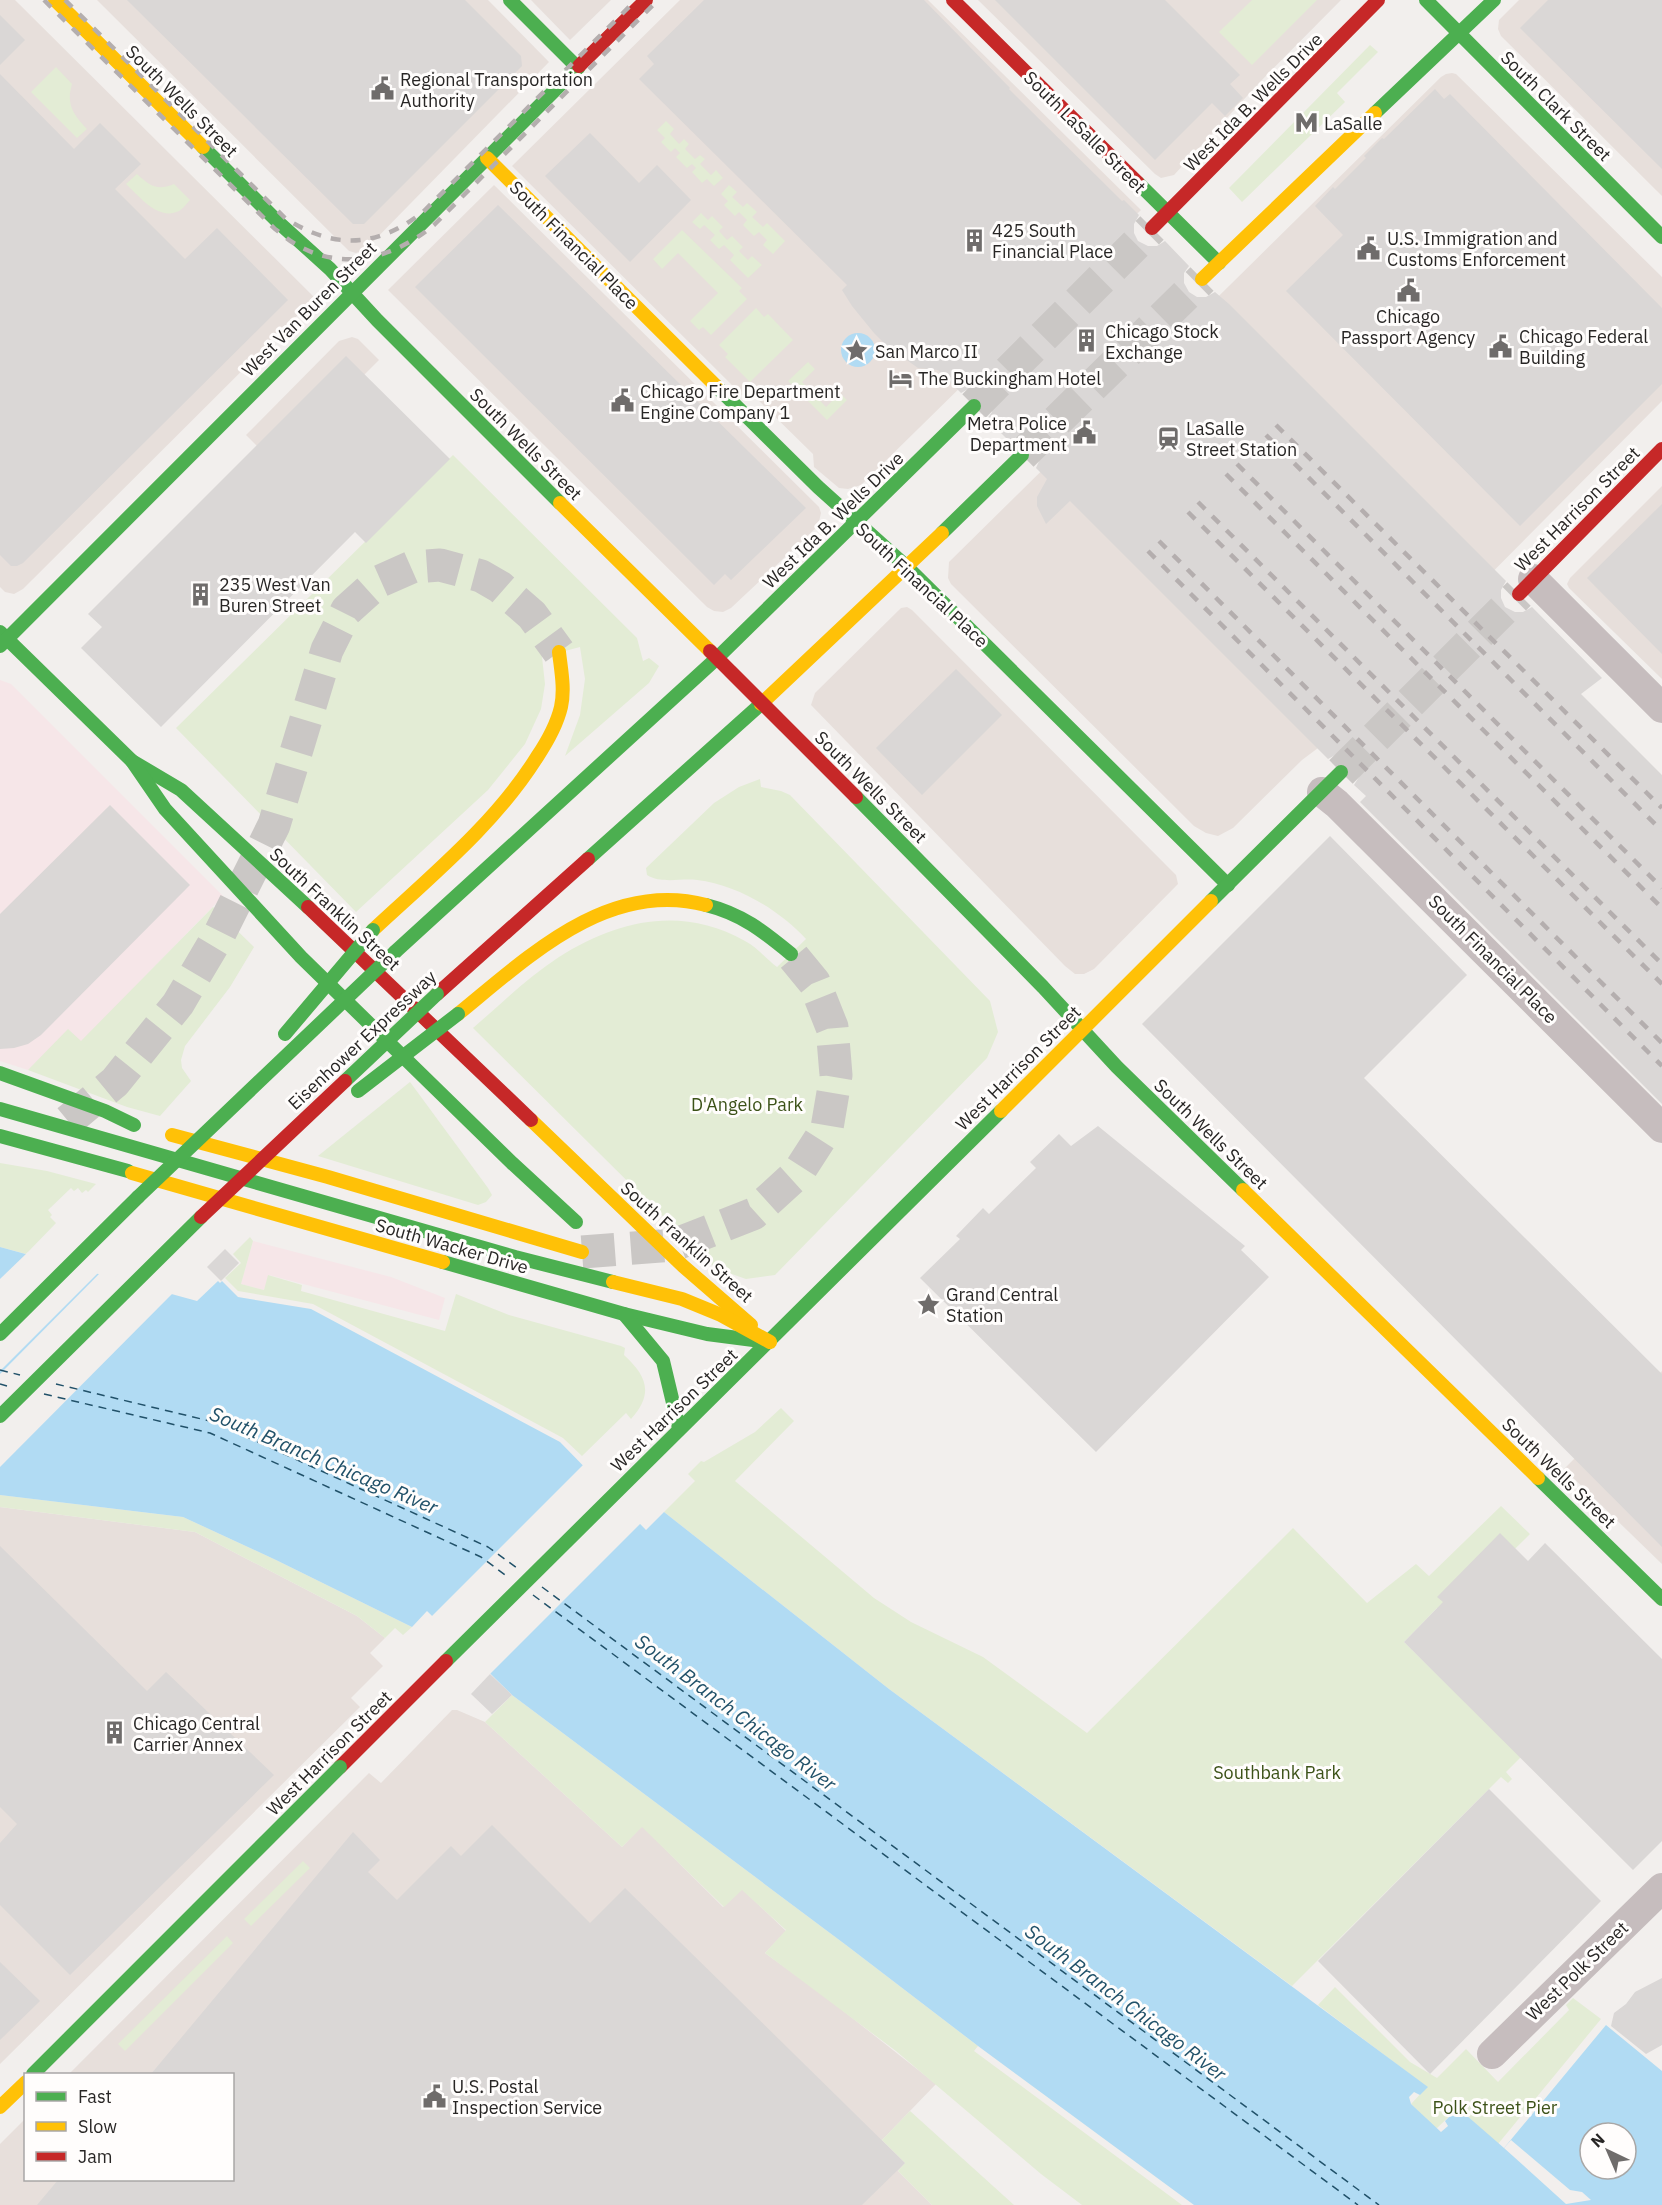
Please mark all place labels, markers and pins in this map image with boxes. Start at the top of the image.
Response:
place label: Regional Transportation Authority [400,68,593,112]
public building icon: Regional Transportation Authority [369,76,395,102]
metro station icon: LaSalle [1293,110,1319,136]
place label: LaSalle [1324,112,1382,135]
place label: 425 South Financial Place [992,219,1113,263]
building icon: 425 South Financial Place [961,227,987,253]
place label: U.S. Immigration and Customs Enforcement [1387,227,1566,271]
public building icon: U.S. Immigration and Customs Enforcement [1356,235,1382,261]
public building icon: Chicago Passport Agency [1395,277,1421,303]
place label: Chicago Passport Agency [1341,305,1475,349]
place label: Chicago Stock Exchange [1105,320,1219,364]
place label: Chicago Federal Building [1519,325,1648,369]
building icon: Chicago Stock Exchange [1074,328,1100,354]
public building icon: Chicago Federal Building [1488,333,1514,359]
place icon: San Marco II [844,338,870,364]
place label: San Marco II [875,340,978,363]
hotel icon: The Buckingham Hotel [887,365,913,391]
place label: The Buckingham Hotel [918,367,1101,390]
place label: Chicago Fire Department Engine Company 1 [640,380,841,424]
public building icon: Chicago Fire Department Engine Company 1 [609,388,635,414]
place label: Metra Police Department [967,412,1067,456]
place label: LaSalle Street Station [1186,417,1297,461]
public building icon: Metra Police Department [1072,420,1098,446]
station icon: LaSalle Street Station [1155,425,1181,451]
place label: 235 West Van Buren Street [219,573,331,617]
building icon: 235 West Van Buren Street [188,581,214,607]
place label: Grand Central Station [946,1283,1058,1327]
place icon: Grand Central Station [915,1291,941,1317]
place label: Chicago Central Carrier Annex [133,1712,260,1756]
building icon: Chicago Central Carrier Annex [102,1720,128,1746]
place label: U.S. Postal Inspection Service [452,2075,602,2119]
public building icon: U.S. Postal Inspection Service [421,2083,447,2109]

